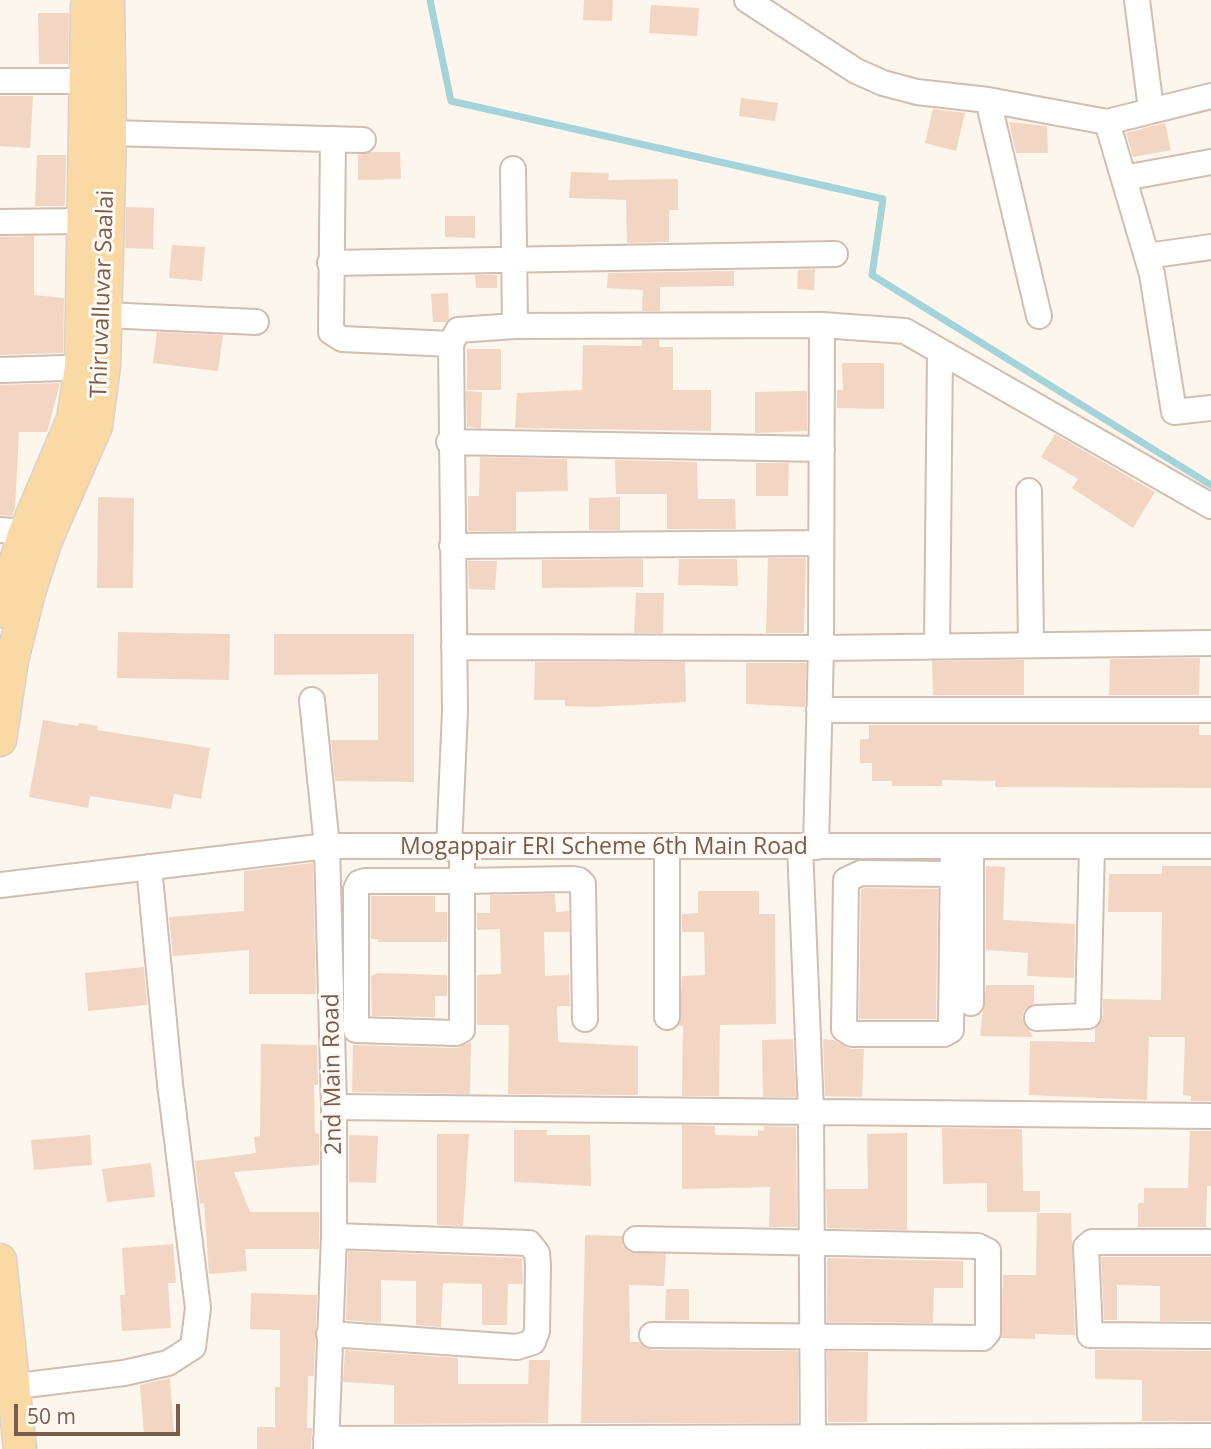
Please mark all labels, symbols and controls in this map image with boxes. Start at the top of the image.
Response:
street label: Thiruvalluvar Saalai [86,189,120,399]
street label: Mogappair ERI Scheme 6th Main Road [400,833,808,861]
street label: 2nd Main Road [318,993,348,1155]
scale bar [18,1390,184,1434]
text: 50 m [27,1402,76,1430]

